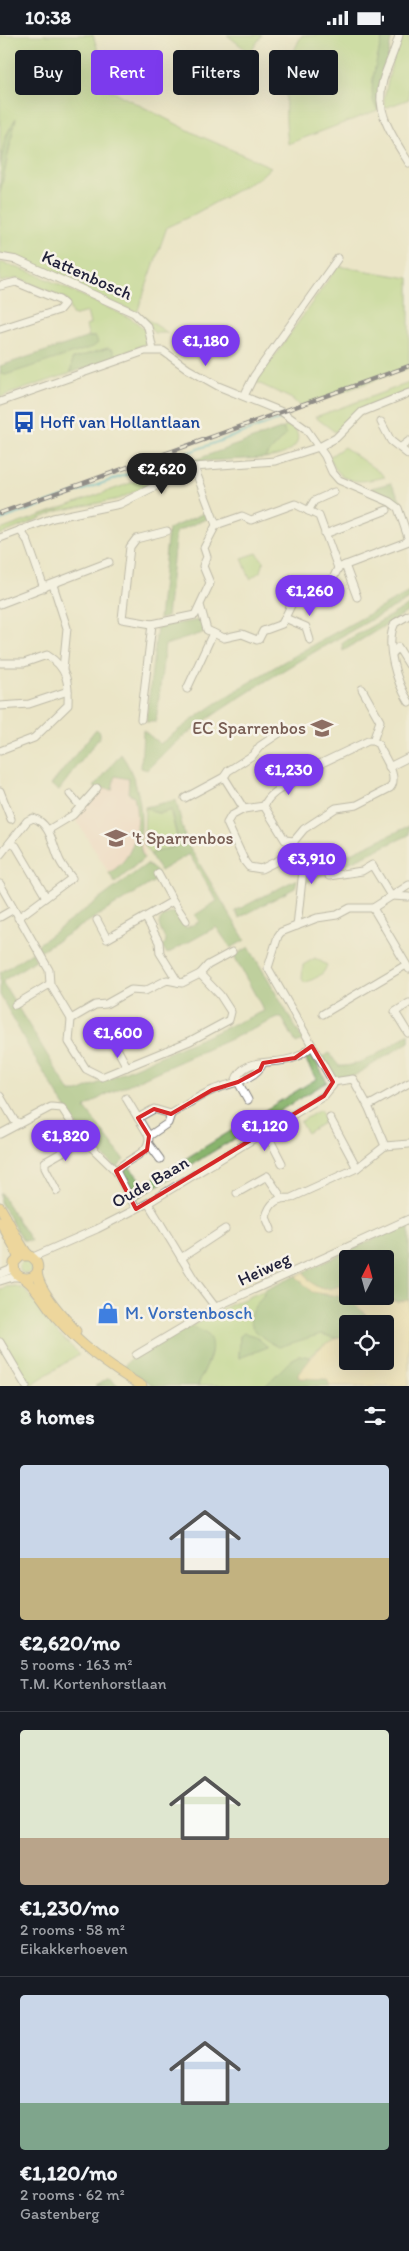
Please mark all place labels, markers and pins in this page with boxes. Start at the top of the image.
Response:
pin: €1,180 [165,325,247,367]
bus stop icon: Hoff van Hollantlaan [11,409,37,435]
place label: Hoff van Hollantlaan [40,411,200,433]
pin: €2,620 [121,453,203,495]
pin: €1,260 [269,575,351,617]
school or university icon: EC Sparrenbos [309,715,335,741]
place label: EC Sparrenbos [192,717,306,739]
pin: €1,230 [248,753,330,796]
school or university icon: 't Sparrenbos [103,825,129,851]
place label: 't Sparrenbos [132,827,234,849]
pin: €3,910 [271,843,353,885]
pin: €1,600 [77,1017,159,1059]
pin: €1,120 [224,1109,306,1152]
pin: €1,820 [25,1119,107,1162]
shop icon: M. Vorstenbosch [95,1300,121,1326]
place label: M. Vorstenbosch [125,1302,252,1324]

